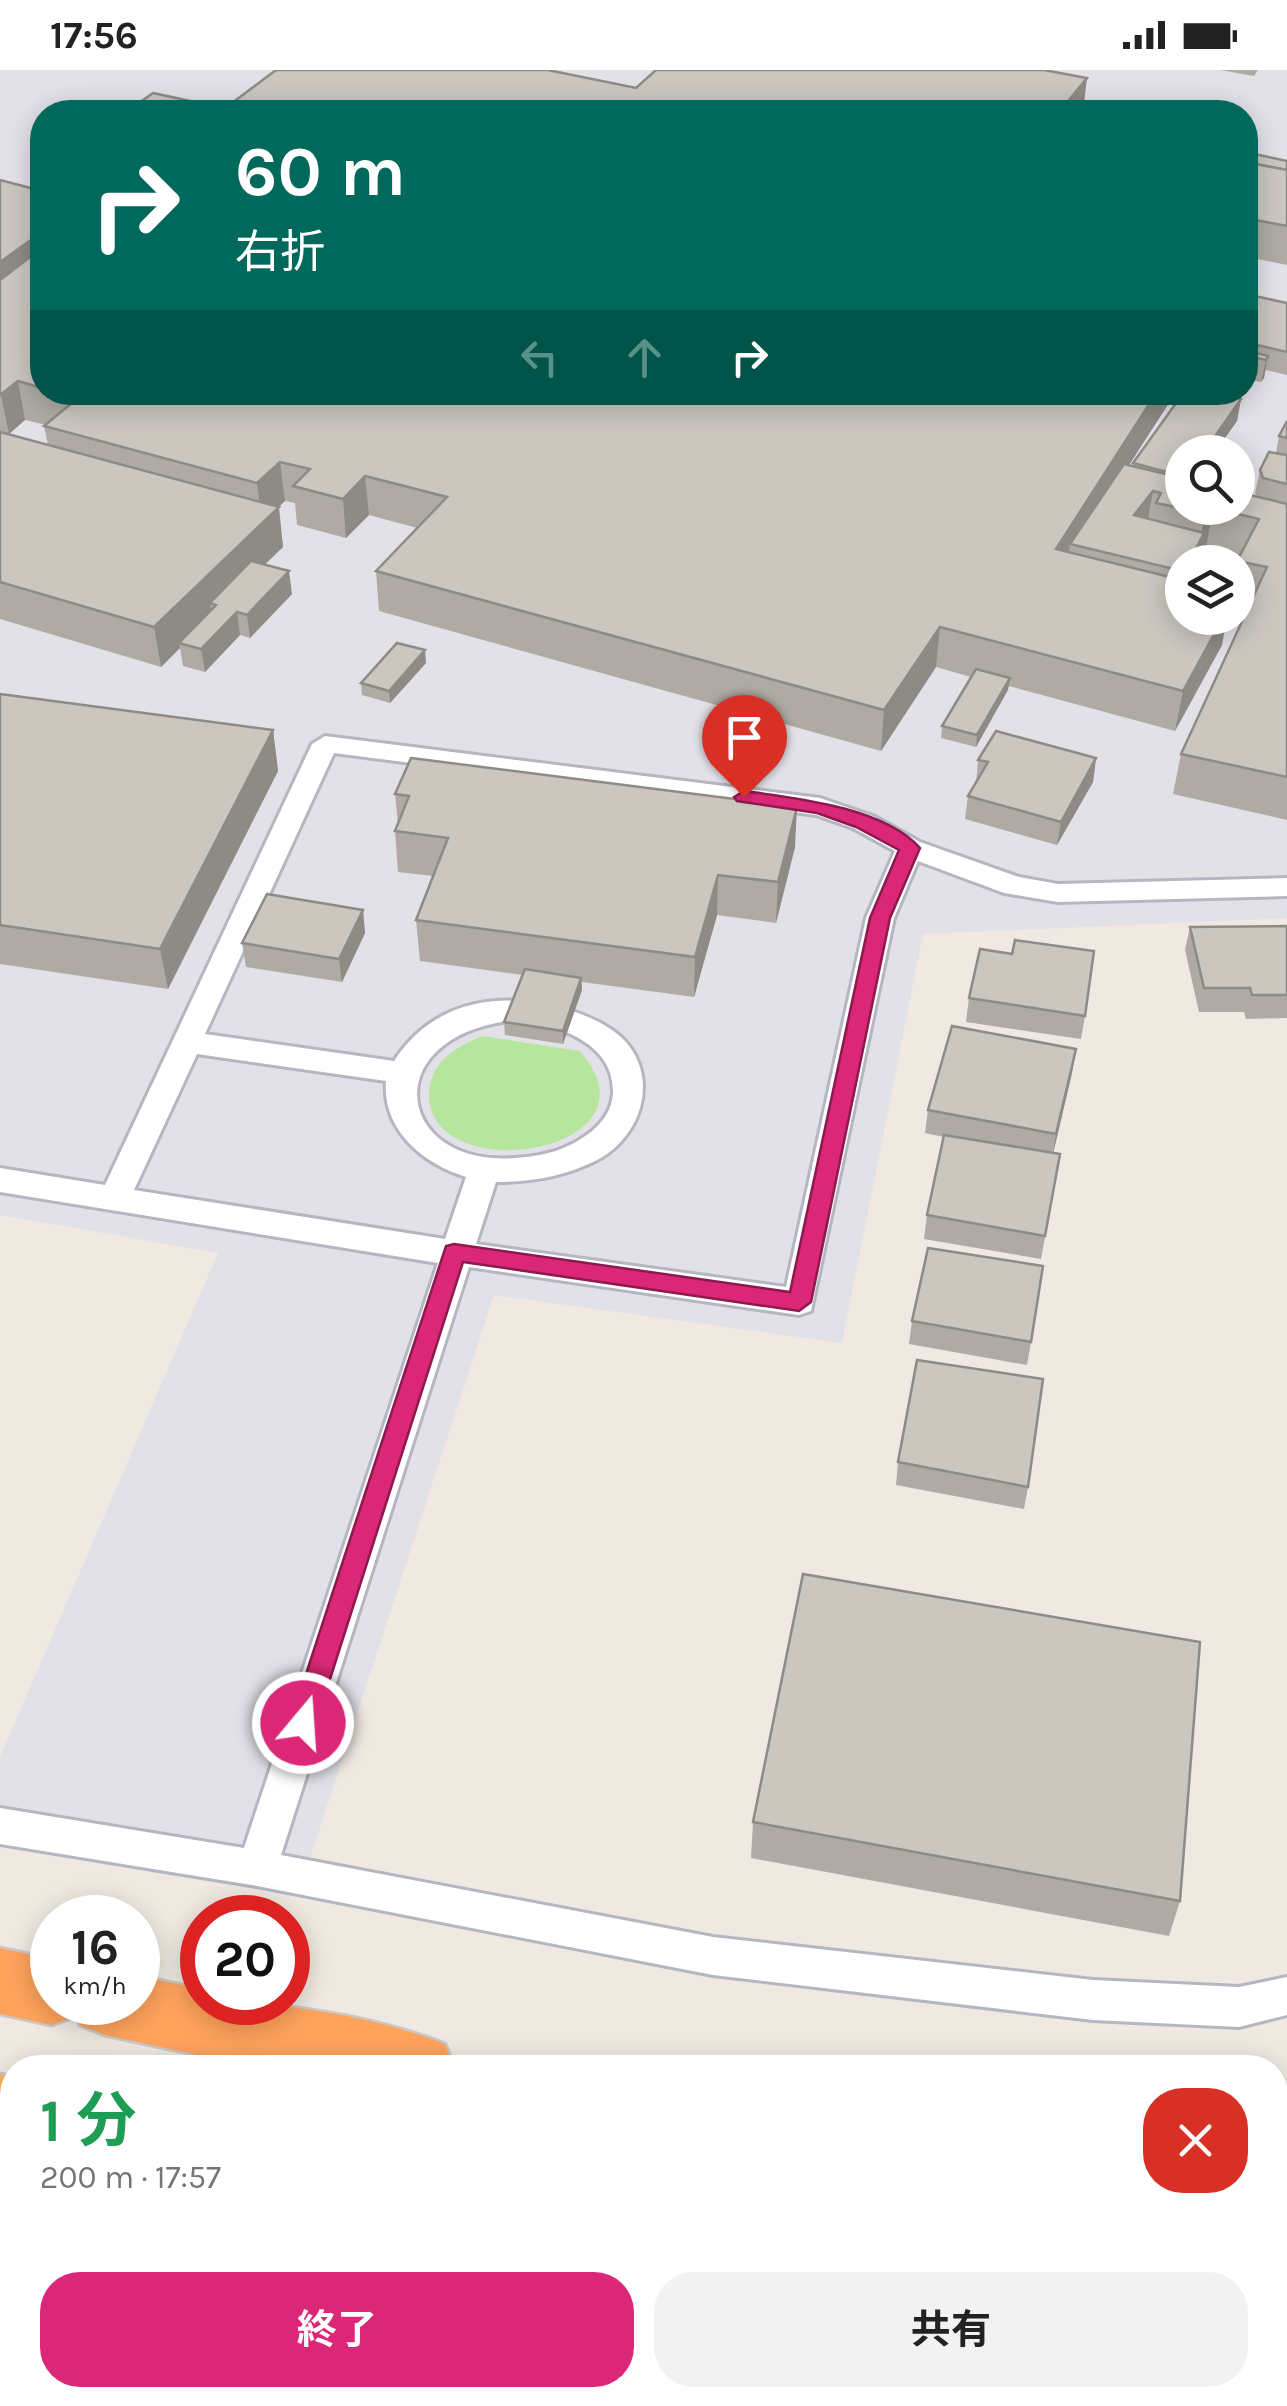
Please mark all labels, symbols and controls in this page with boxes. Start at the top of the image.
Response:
text: 17:56 [50,13,138,58]
text: 60 m [235,131,406,213]
icon: right [70,140,200,270]
text: 右折 [235,226,325,278]
icon: left [512,330,567,385]
icon: ahead [617,330,672,385]
icon: right [722,330,777,385]
map controls [1165,435,1255,635]
button: search [1165,435,1255,525]
button: layers [1165,545,1255,635]
pin [702,695,787,798]
icon: arrive [717,710,772,765]
position arrow [251,1671,355,1775]
speed limit sign: 20 [180,1895,310,2025]
text: 16 [71,1918,119,1977]
text: km/h [63,1971,127,2000]
text: 1 分 [40,2086,137,2156]
button: close [1143,2088,1248,2193]
text: 200 m · 17:57 [40,2159,221,2196]
button: 終了 [40,2272,634,2387]
button: 共有 [654,2272,1248,2387]

